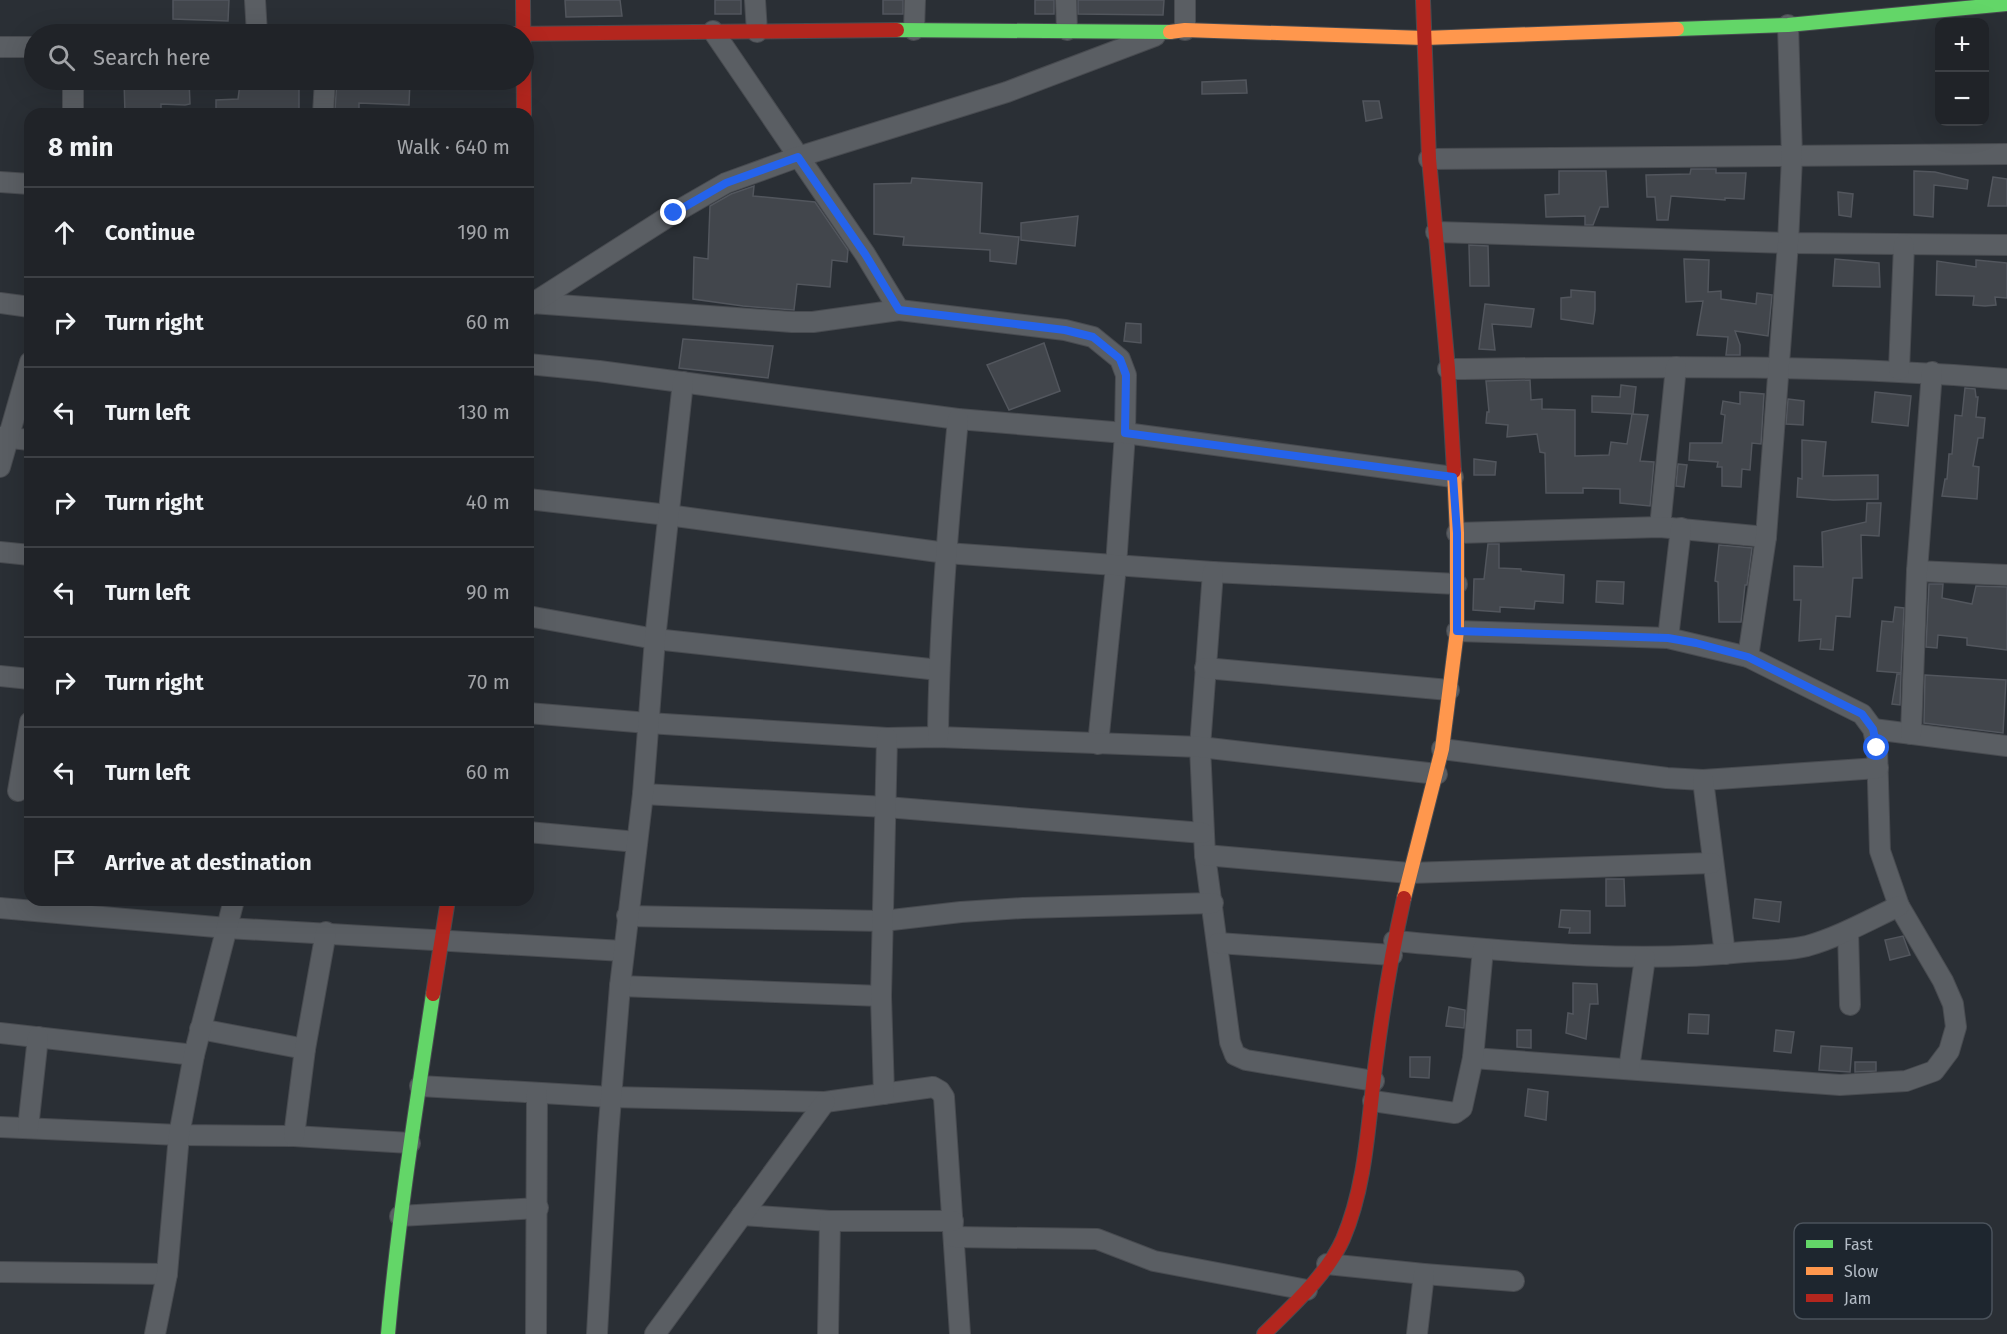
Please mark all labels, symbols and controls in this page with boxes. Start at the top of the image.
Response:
map controls [1935,18,1989,126]
button: + [1935,18,1989,72]
search box [24,24,534,90]
icon: search [45,41,78,74]
text: Search here [93,44,211,71]
button: − [1935,72,1989,126]
text: 8 min [48,132,114,163]
text: Walk · 640 m [397,135,510,159]
route end [660,199,686,225]
icon: ahead [48,216,81,249]
text: Continue [105,219,195,246]
text: 190 m [457,220,510,244]
icon: right [48,306,81,339]
text: Turn right [105,309,204,336]
text: 60 m [466,310,510,334]
icon: left [48,396,81,429]
text: Turn left [105,399,190,426]
text: 130 m [458,400,510,424]
icon: right [48,486,81,519]
text: Turn right [105,489,204,516]
text: 40 m [466,490,510,514]
icon: left [48,576,81,609]
text: Turn left [105,579,190,606]
text: 90 m [466,580,510,604]
icon: right [48,666,81,699]
text: Turn right [105,669,204,696]
text: 70 m [468,670,510,694]
route start [1863,734,1889,760]
icon: left [48,756,81,789]
text: Turn left [105,759,190,786]
text: 60 m [466,760,510,784]
icon: arrive [48,846,81,879]
text: Arrive at destination [105,849,312,876]
legend [1794,1223,1992,1319]
text: Fast [1844,1235,1873,1254]
text: Slow [1844,1262,1879,1281]
text: Jam [1844,1289,1871,1308]

